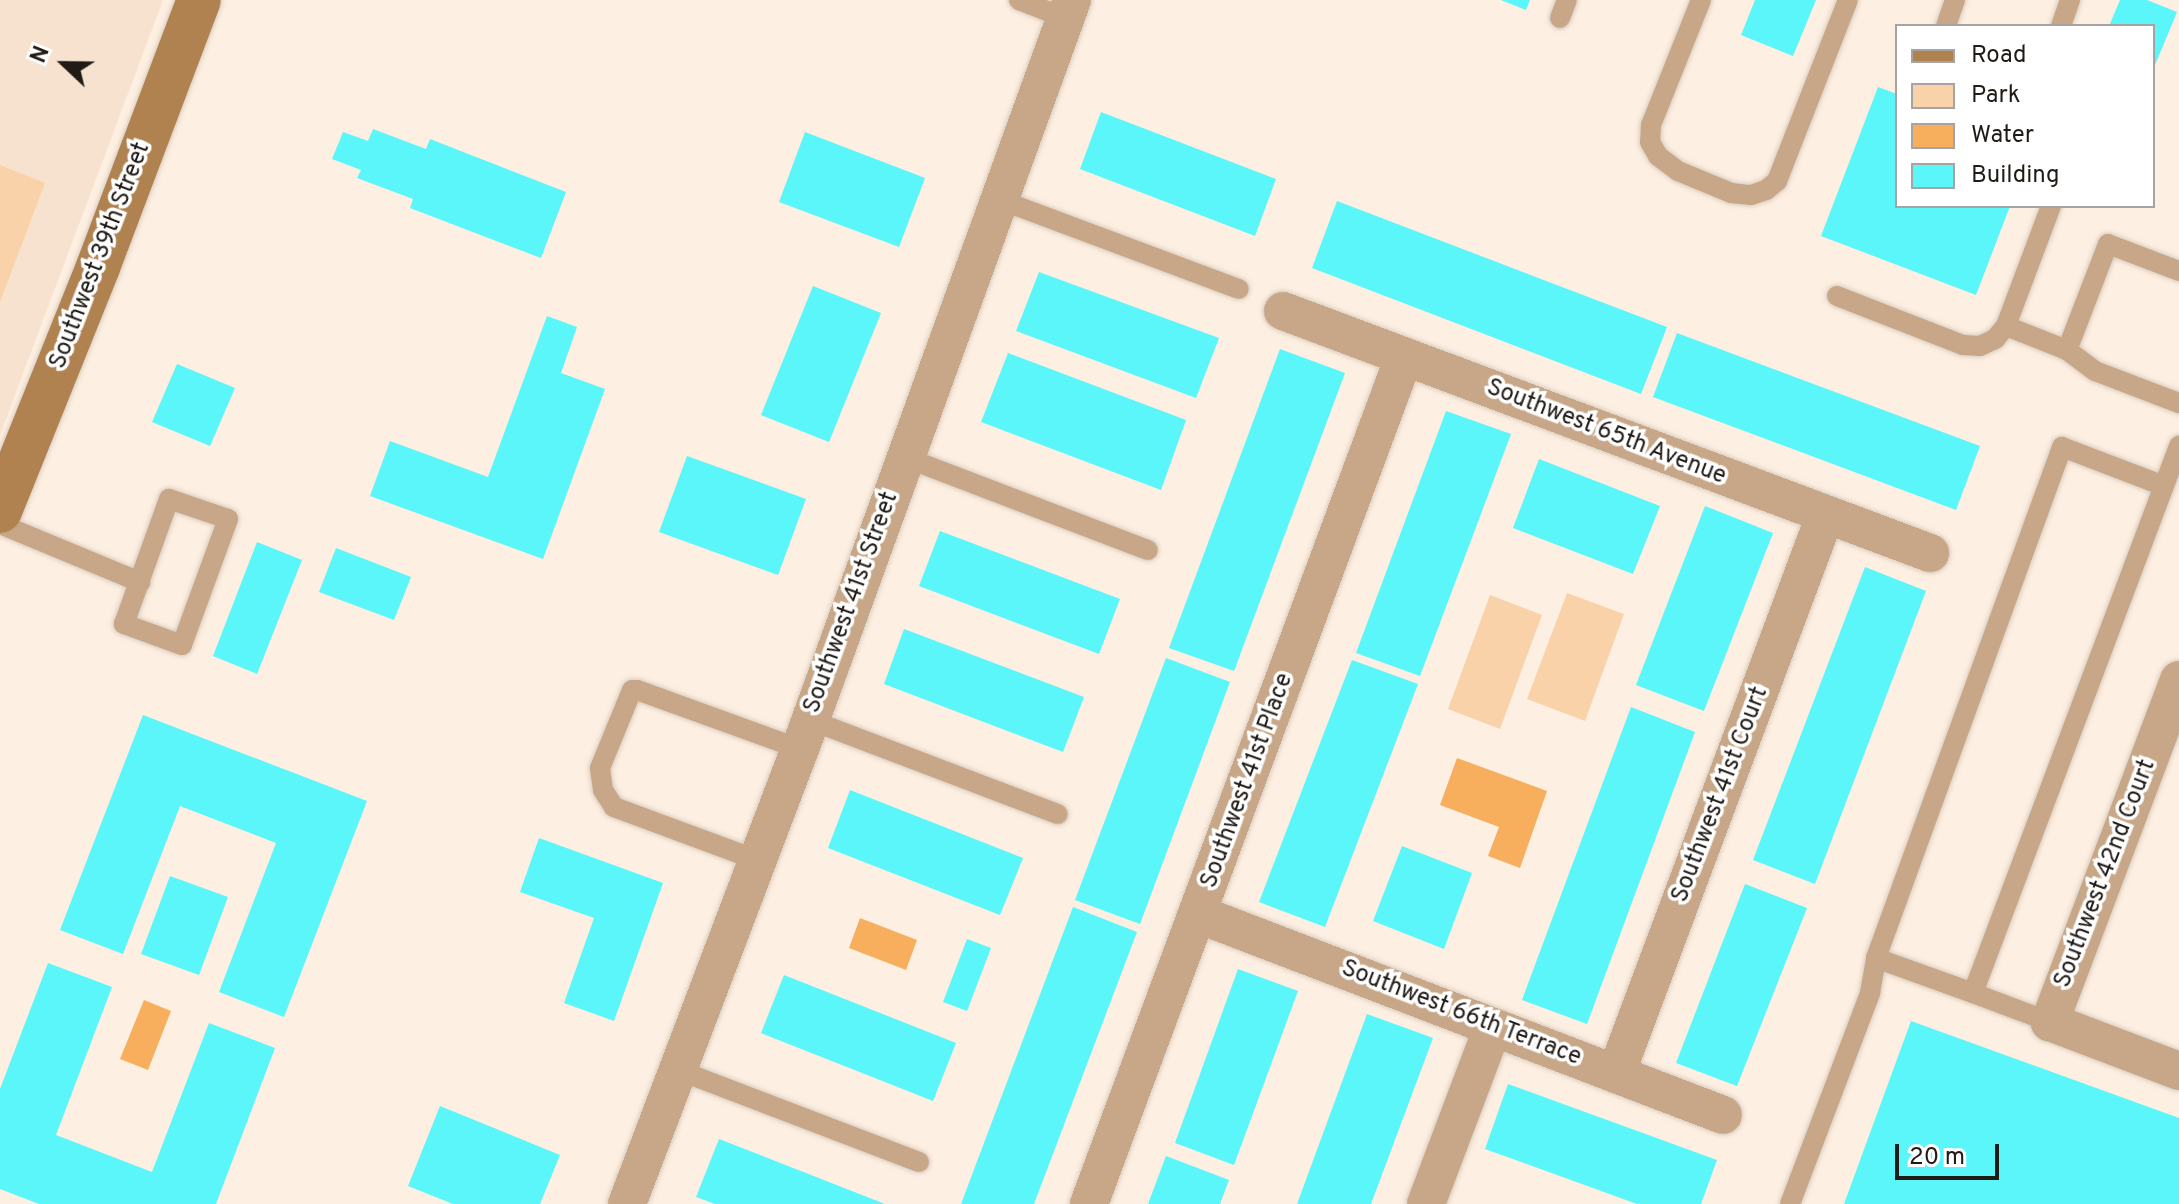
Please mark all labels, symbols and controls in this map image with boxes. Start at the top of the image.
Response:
north arrow [24,24,104,104]
legend [1895,24,2155,208]
text: Road [1971,41,2027,71]
text: N [26,42,57,67]
text: Park [1971,81,2021,111]
text: Water [1971,121,2034,151]
street label: Southwest 39th Street [45,139,157,373]
text: Building [1971,161,2060,191]
street label: Southwest 65th Avenue [1482,374,1730,492]
street label: Southwest 41st Street [799,489,905,717]
street label: Southwest 41st Place [1196,670,1300,892]
street label: Southwest 41st Court [1667,683,1775,907]
street label: Southwest 42nd Court [2049,756,2163,992]
street label: Southwest 66th Terrace [1337,955,1585,1073]
scale bar [1899,1128,2003,1178]
text: 20 m [1909,1143,1965,1173]

